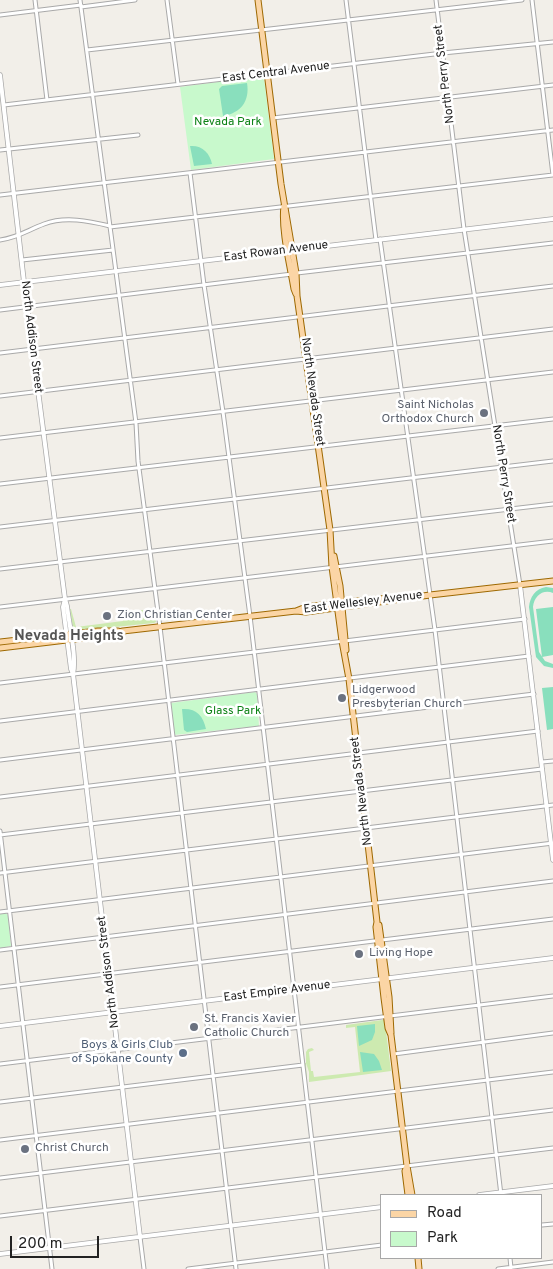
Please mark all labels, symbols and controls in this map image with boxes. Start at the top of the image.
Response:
street label: North Perry Street [432,24,458,124]
street label: East Central Avenue [221,59,331,87]
park label: Nevada Park [194,116,262,130]
street label: East Rowan Avenue [223,238,329,266]
street label: North Addison Street [17,280,45,394]
street label: North Nevada Street [297,337,327,447]
place label: Saint Nicholas Orthodox Church [382,399,474,427]
marker: Saint Nicholas Orthodox Church [478,407,490,419]
street label: North Perry Street [488,424,518,524]
street label: East Wellesley Avenue [303,589,423,617]
place label: Zion Christian Center [117,609,232,623]
marker: Zion Christian Center [101,610,113,622]
district label: Nevada Heights [14,628,124,646]
place label: Lidgerwood Presbyterian Church [352,684,462,712]
marker: Lidgerwood Presbyterian Church [336,692,348,704]
park label: Glass Park [205,705,261,719]
street label: North Nevada Street [348,736,376,846]
street label: North Addison Street [95,915,123,1029]
place label: Living Hope [369,947,433,961]
marker: Living Hope [353,948,365,960]
street label: East Empire Avenue [223,978,331,1006]
place label: St. Francis Xavier Catholic Church [204,1013,296,1041]
marker: St. Francis Xavier Catholic Church [188,1021,200,1033]
place label: Boys & Girls Club of Spokane County [71,1039,173,1067]
marker: Boys & Girls Club of Spokane County [177,1047,189,1059]
place label: Christ Church [35,1142,109,1156]
marker: Christ Church [19,1143,31,1155]
legend [380,1194,543,1259]
text: Road [427,1204,462,1223]
scale bar [12,1226,101,1258]
text: Park [427,1229,458,1248]
text: 200 m [18,1235,63,1254]

